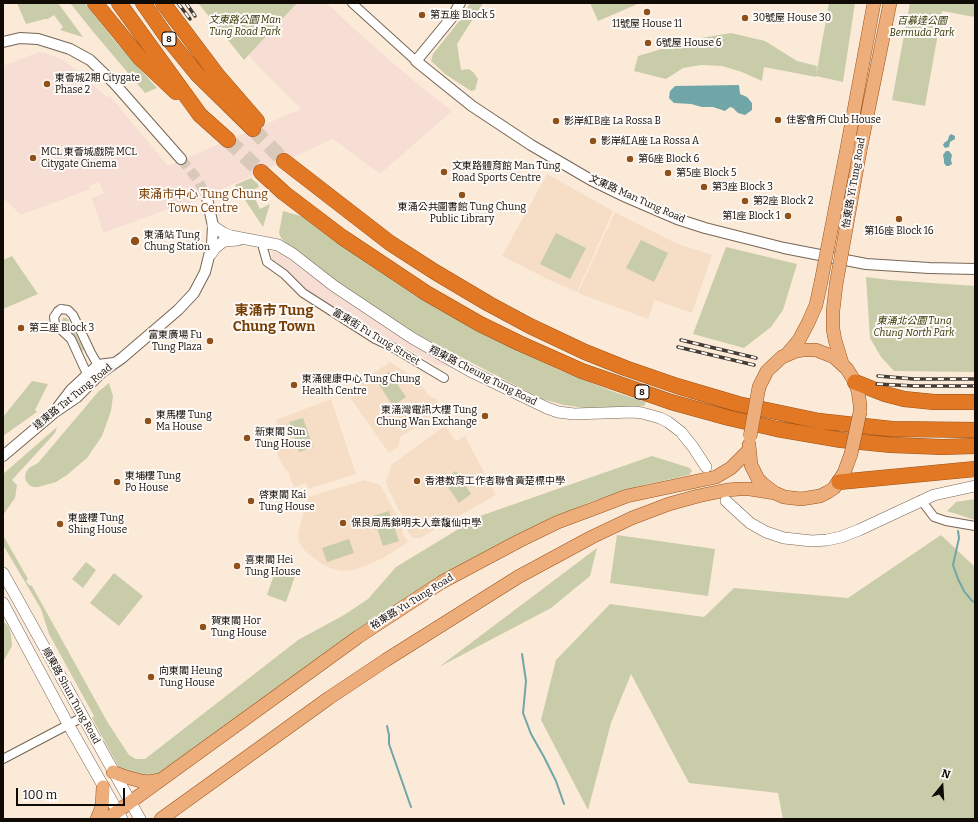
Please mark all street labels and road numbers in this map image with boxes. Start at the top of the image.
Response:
road number: 8 [162,32,176,46]
street label: 怡東路 Yi Tung Road [840,137,868,229]
street label: 文東路 Man Tung Road [587,172,687,226]
street label: 富東街 Fu Tung Street [330,306,422,368]
street label: 翔東路 Cheung Tung Road [427,344,539,408]
street label: 達東路 Tat Tung Road [31,362,115,432]
road number: 8 [635,385,649,399]
street label: 裕東路 Yu Tung Road [368,572,456,632]
street label: 順東路 Shun Tung Road [40,646,102,746]

